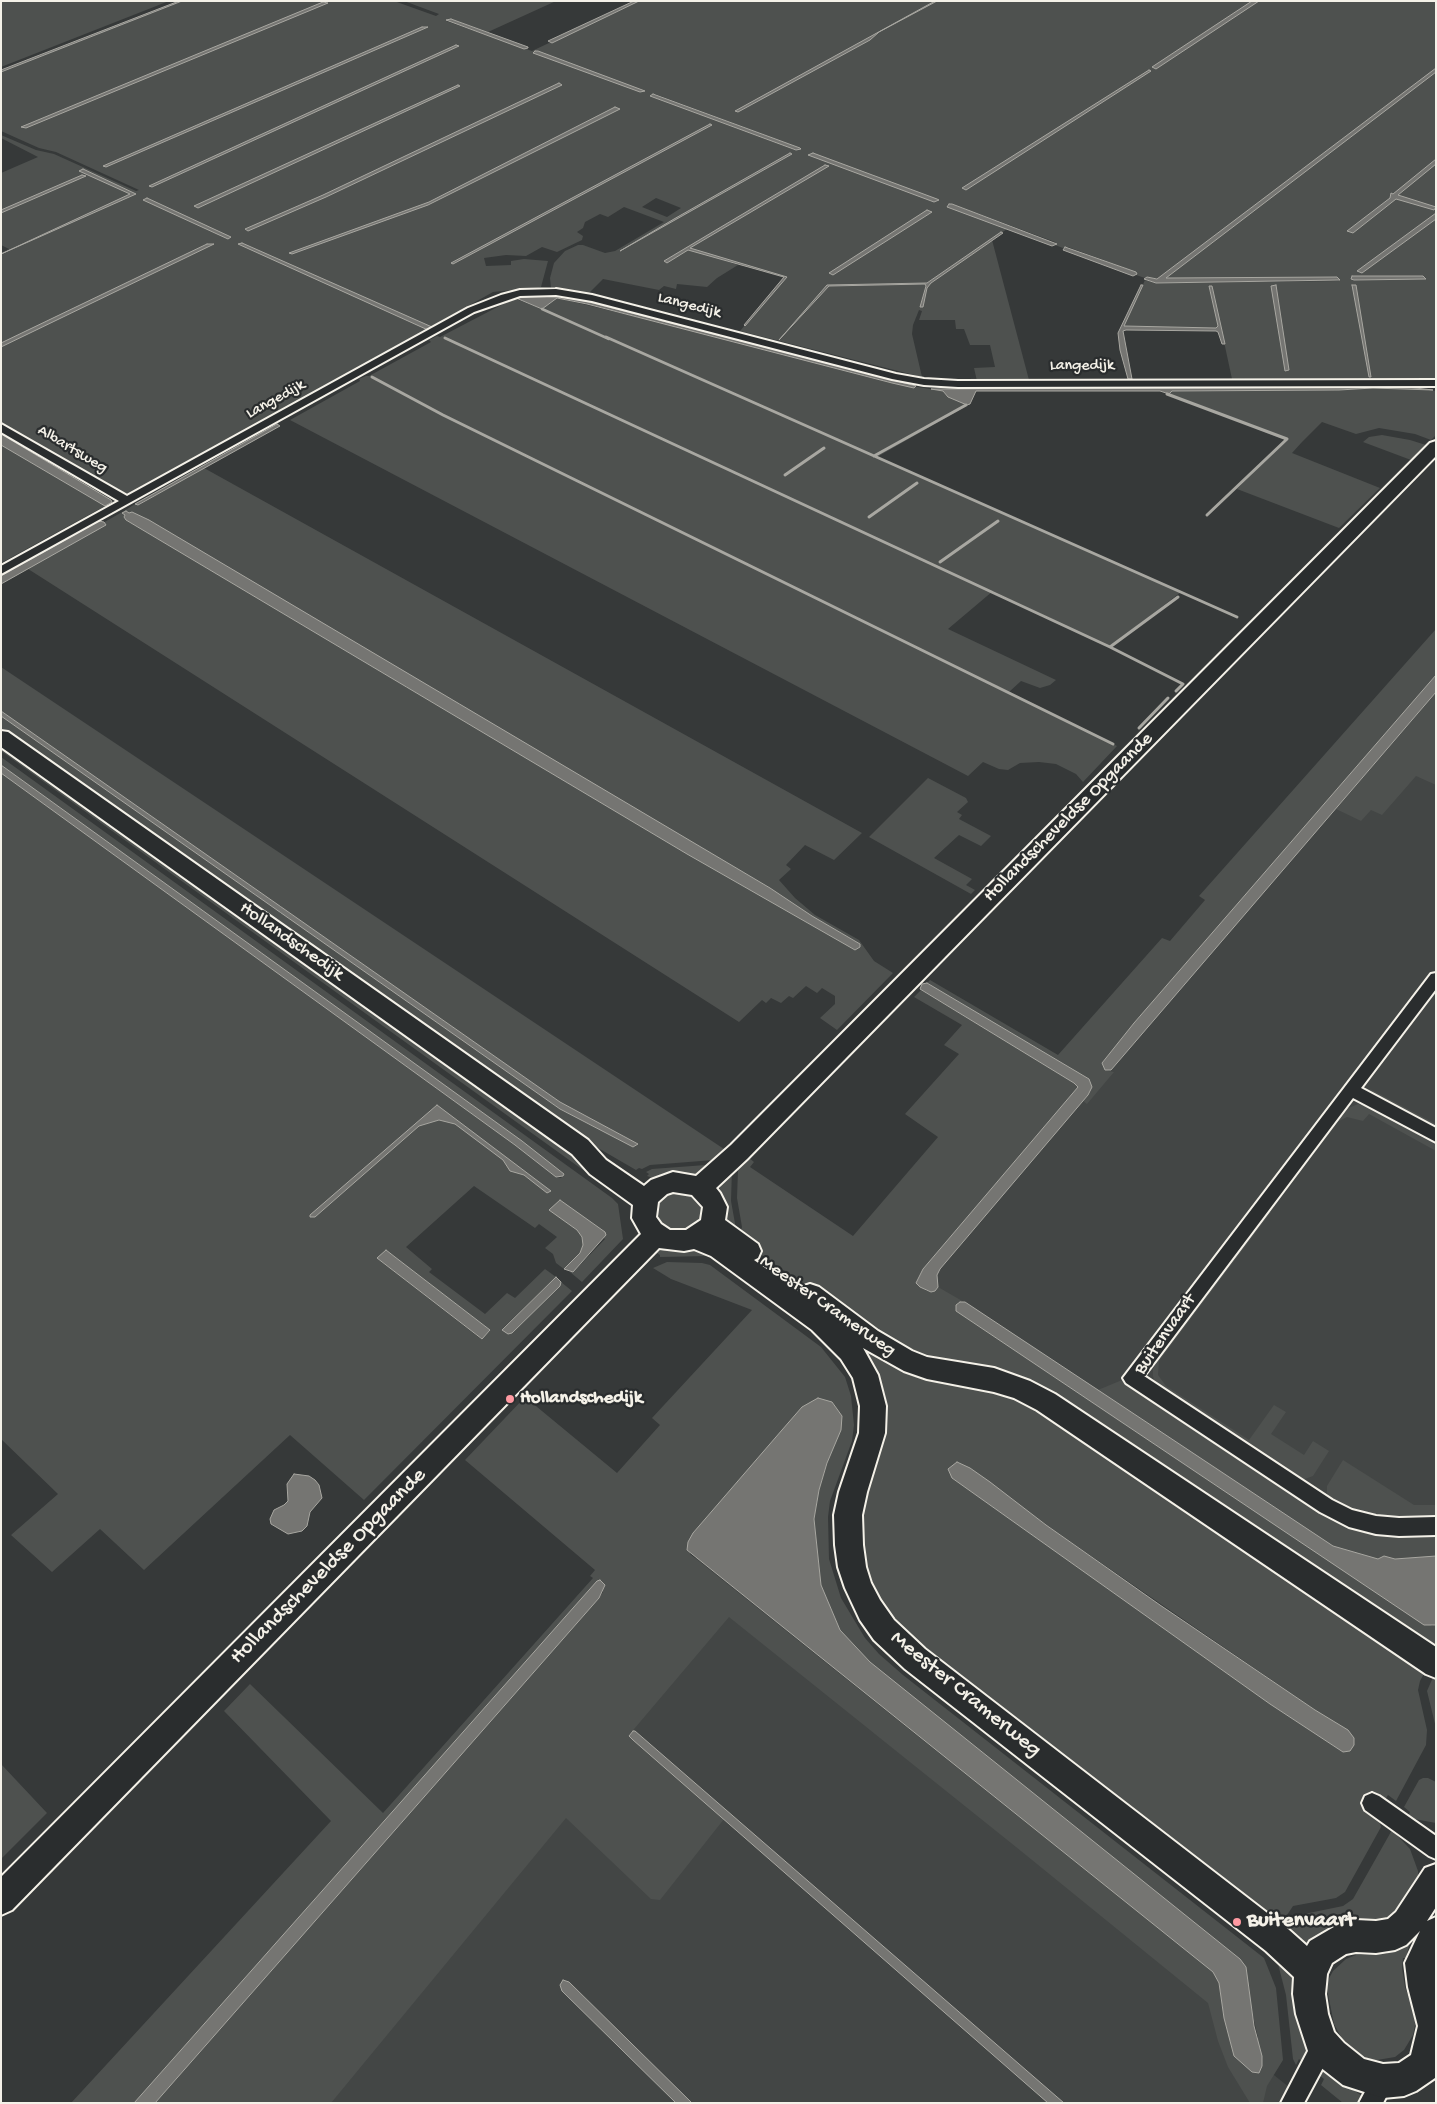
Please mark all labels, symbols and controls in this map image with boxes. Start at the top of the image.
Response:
street label: Langedijk [655,289,723,323]
street label: Langedijk [1050,357,1114,377]
street label: Langedijk [243,376,309,424]
street label: Albartsweg [34,422,110,478]
street label: Hollandscheveldse Opgaande [979,728,1159,908]
street label: Hollandschedijk [234,898,348,986]
street label: Meester Cramerweg [754,1251,900,1363]
street label: Buitenvaart [1130,1290,1202,1380]
place label: Hollandschedijk [520,1388,642,1410]
marker: Hollandschedijk [504,1393,516,1405]
street label: Hollandscheveldse Opgaande [225,1463,433,1671]
street label: Meester Cramerweg [884,1626,1046,1764]
place label: Buitenvaart [1247,1909,1355,1935]
marker: Buitenvaart [1231,1916,1243,1928]

